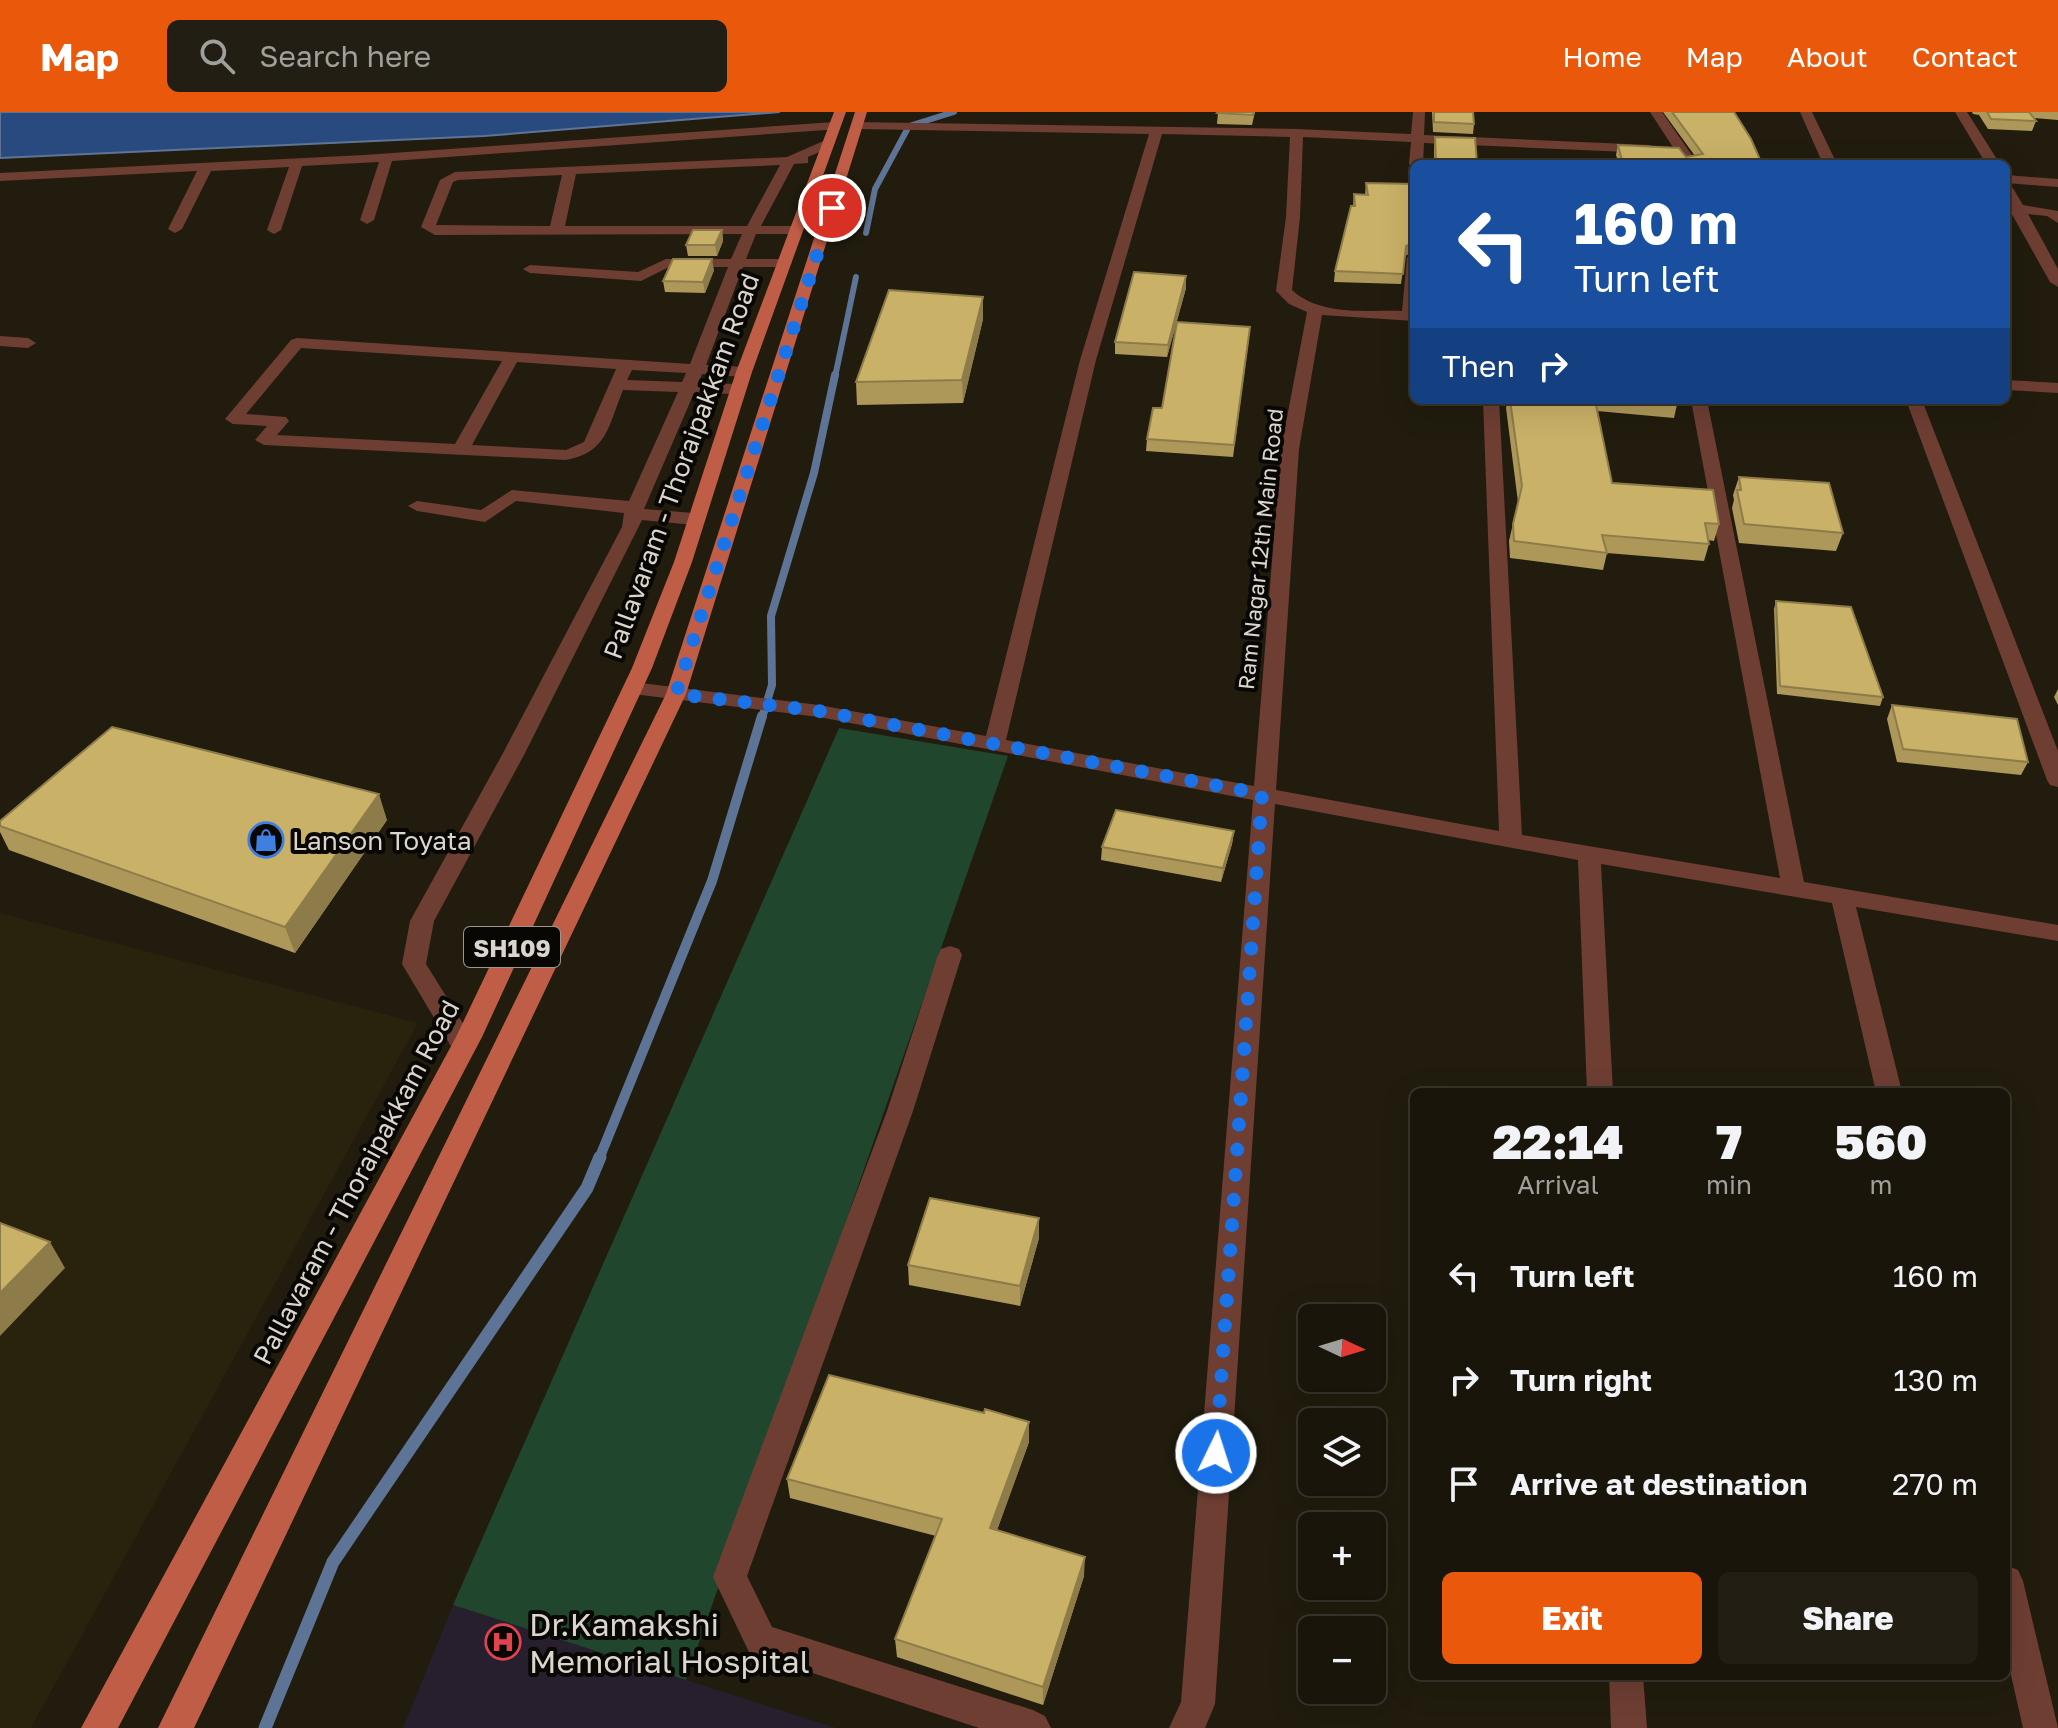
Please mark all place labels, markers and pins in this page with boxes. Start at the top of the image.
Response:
pin [798,174,866,242]
shop icon: Lanson Toyata [247,821,285,859]
place label: Lanson Toyata [292,825,472,856]
place label: Dr.Kamakshi Memorial Hospital [529,1605,810,1680]
hospital icon: Dr.Kamakshi Memorial Hospital [484,1623,522,1661]

